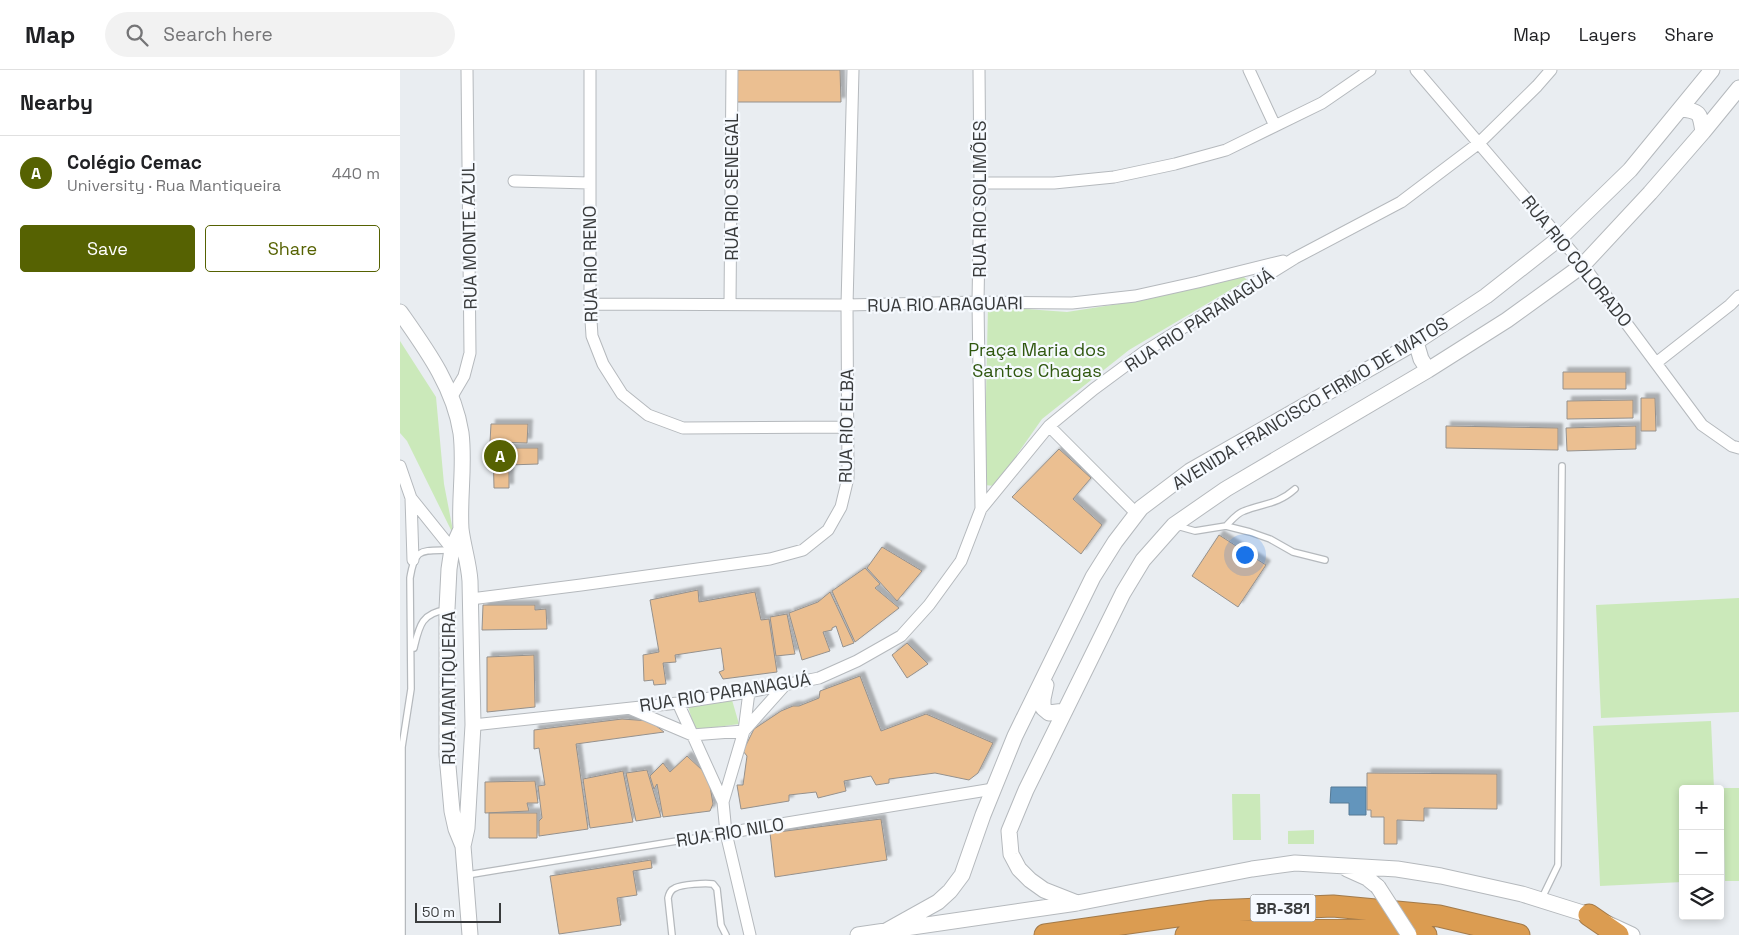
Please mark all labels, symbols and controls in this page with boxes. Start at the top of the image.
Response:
search box [105,12,455,57]
text: Map [25,19,75,50]
icon: search [123,21,151,49]
text: Search here [163,22,273,47]
text: Map [1513,23,1551,46]
text: Layers [1579,23,1636,46]
text: Share [1664,23,1714,46]
text: Nearby [20,89,93,116]
street label: RUA RIO SENEGAL [720,113,743,261]
street label: RUA RIO SOLIMÕES [968,120,991,278]
text: Colégio Cemac [67,150,202,175]
street label: RUA MONTE AZUL [456,162,482,310]
text: A [31,163,41,184]
text: 440 m [332,163,380,184]
text: University · Rua Mantiqueira [67,175,281,196]
street label: RUA RIO COLORADO [1517,190,1637,332]
street label: RUA RIO RENO [577,205,603,323]
button: Save [20,225,195,272]
button: Share [205,225,380,272]
street label: RUA RIO PARANAGUÁ [1120,263,1278,377]
street label: RUA RIO ARAGUARI [867,291,1023,317]
street label: AVENIDA FRANCISCO FIRMO DE MATOS [1168,311,1452,495]
park label: Praça Maria dos Santos Chagas [968,338,1106,382]
street label: RUA RIO ELBA [834,369,858,483]
pin: A [484,437,516,475]
your location [1232,542,1258,568]
street label: RUA MANTIQUEIRA [437,611,460,765]
street label: RUA RIO PARANAGUÁ [638,667,812,717]
map controls [1679,785,1724,920]
button: + [1679,785,1724,830]
street label: RUA RIO NILO [674,812,786,852]
button: − [1679,830,1724,875]
button: layers [1679,875,1724,920]
road number: BR-381 [1250,894,1316,921]
scale bar [415,900,501,923]
text: 50 m [422,903,455,921]

